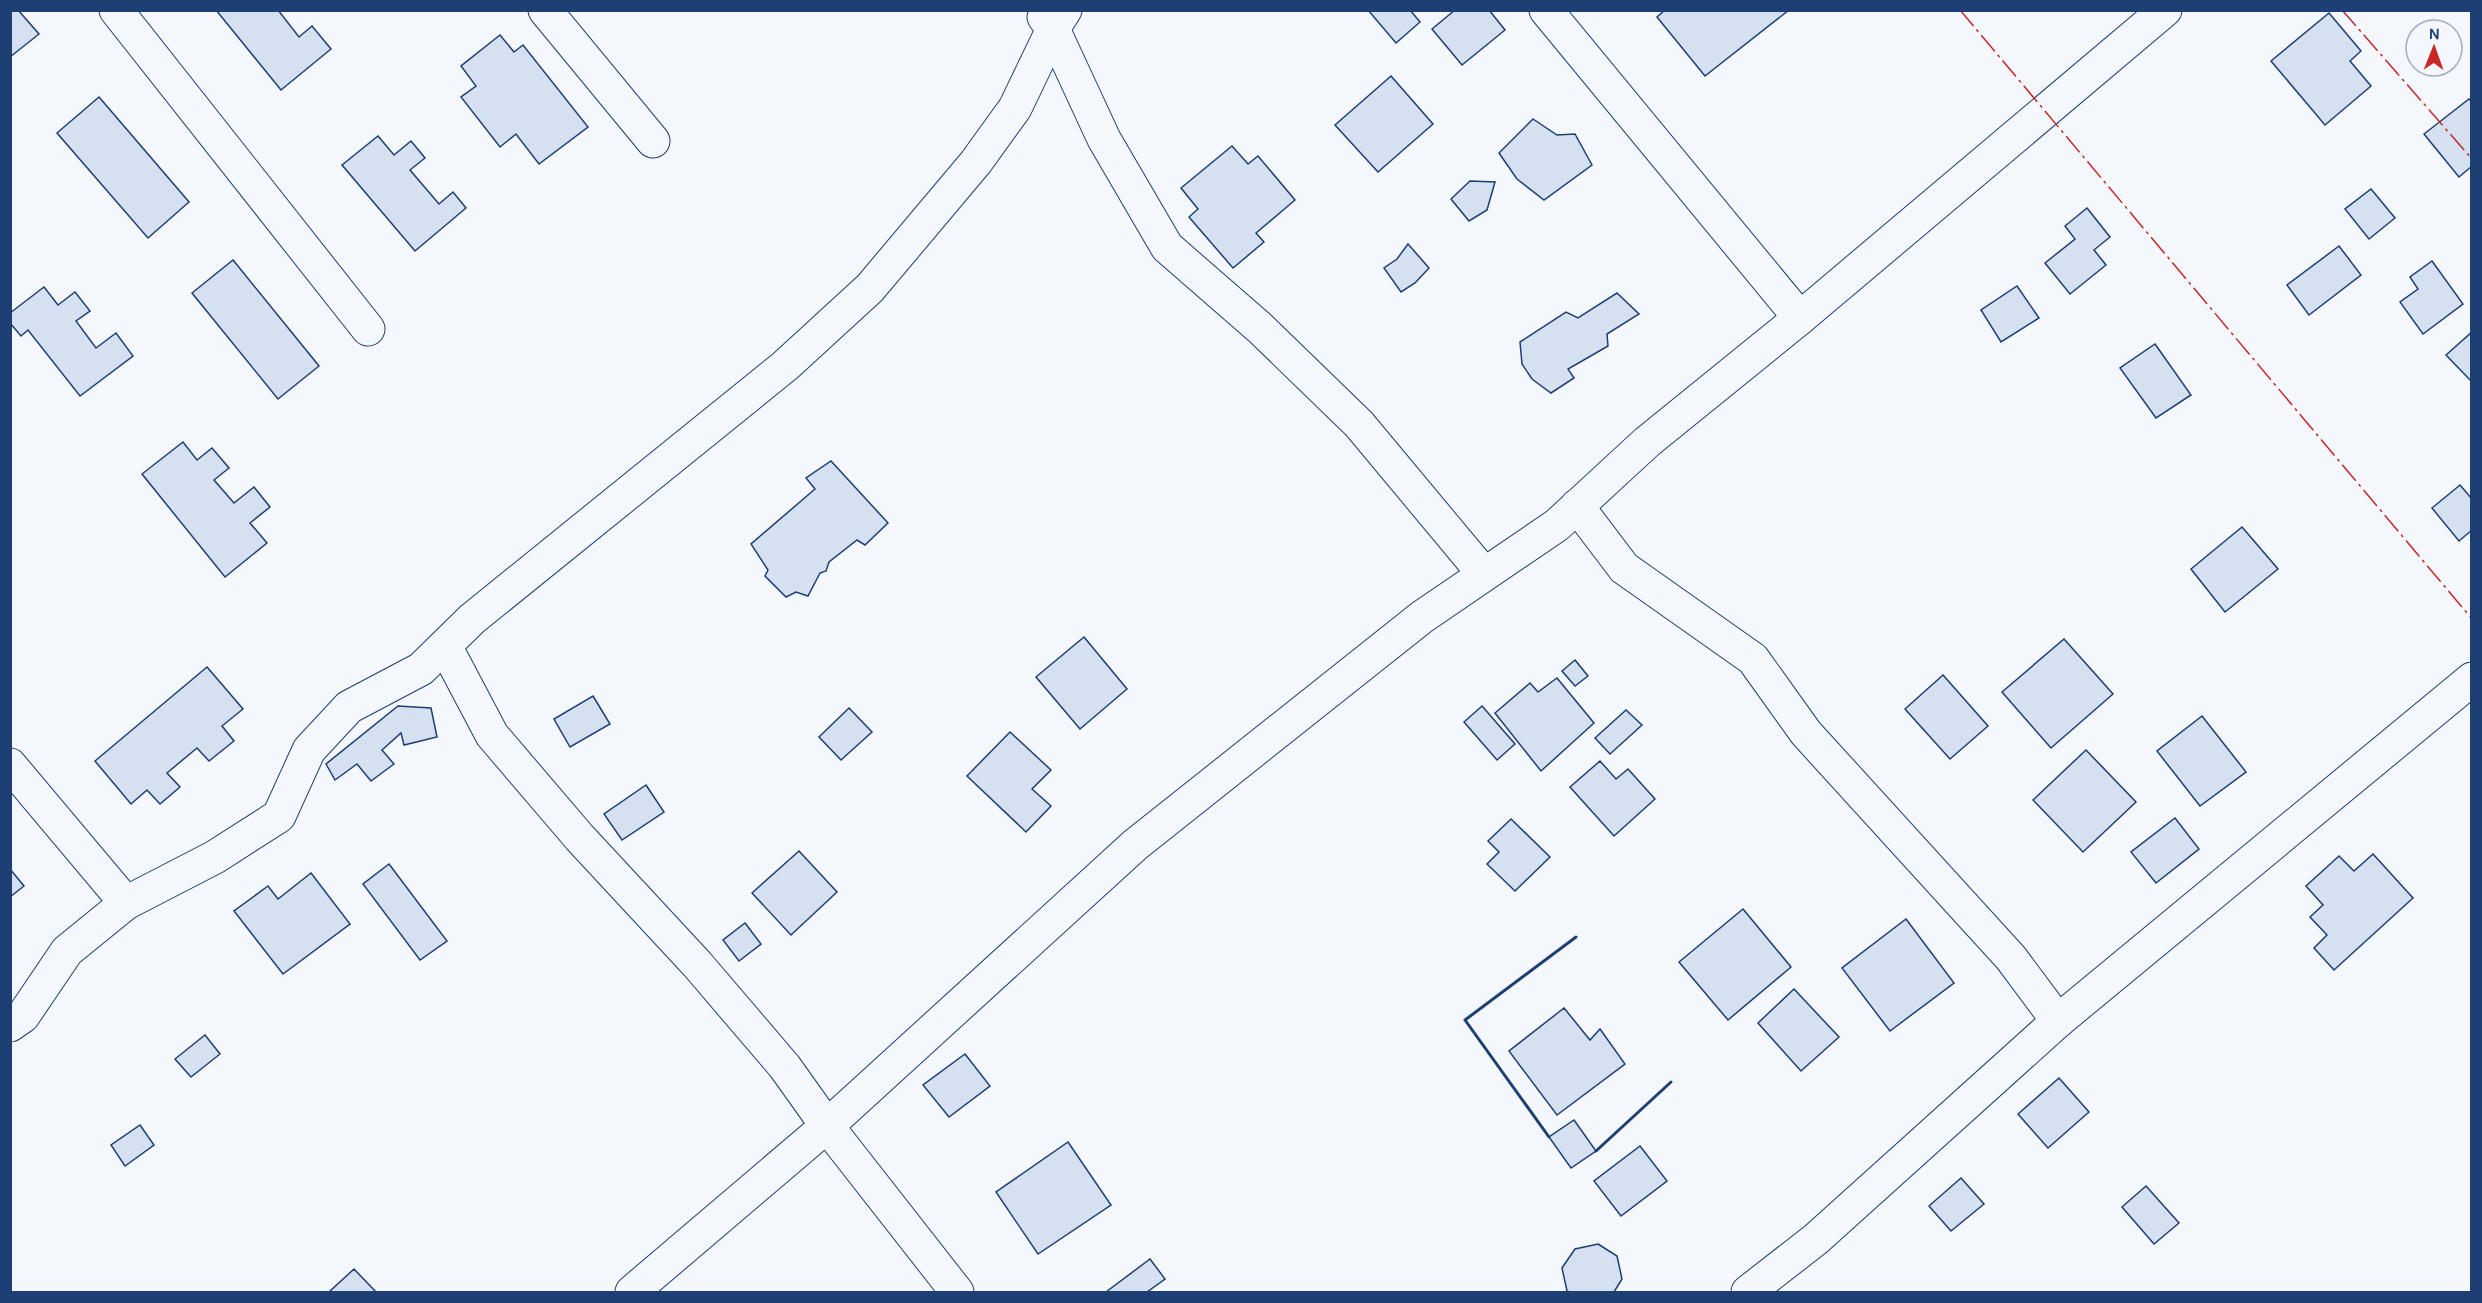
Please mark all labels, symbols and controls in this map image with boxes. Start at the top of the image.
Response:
north arrow [2404,18,2464,78]
text: N [2428,24,2440,43]

